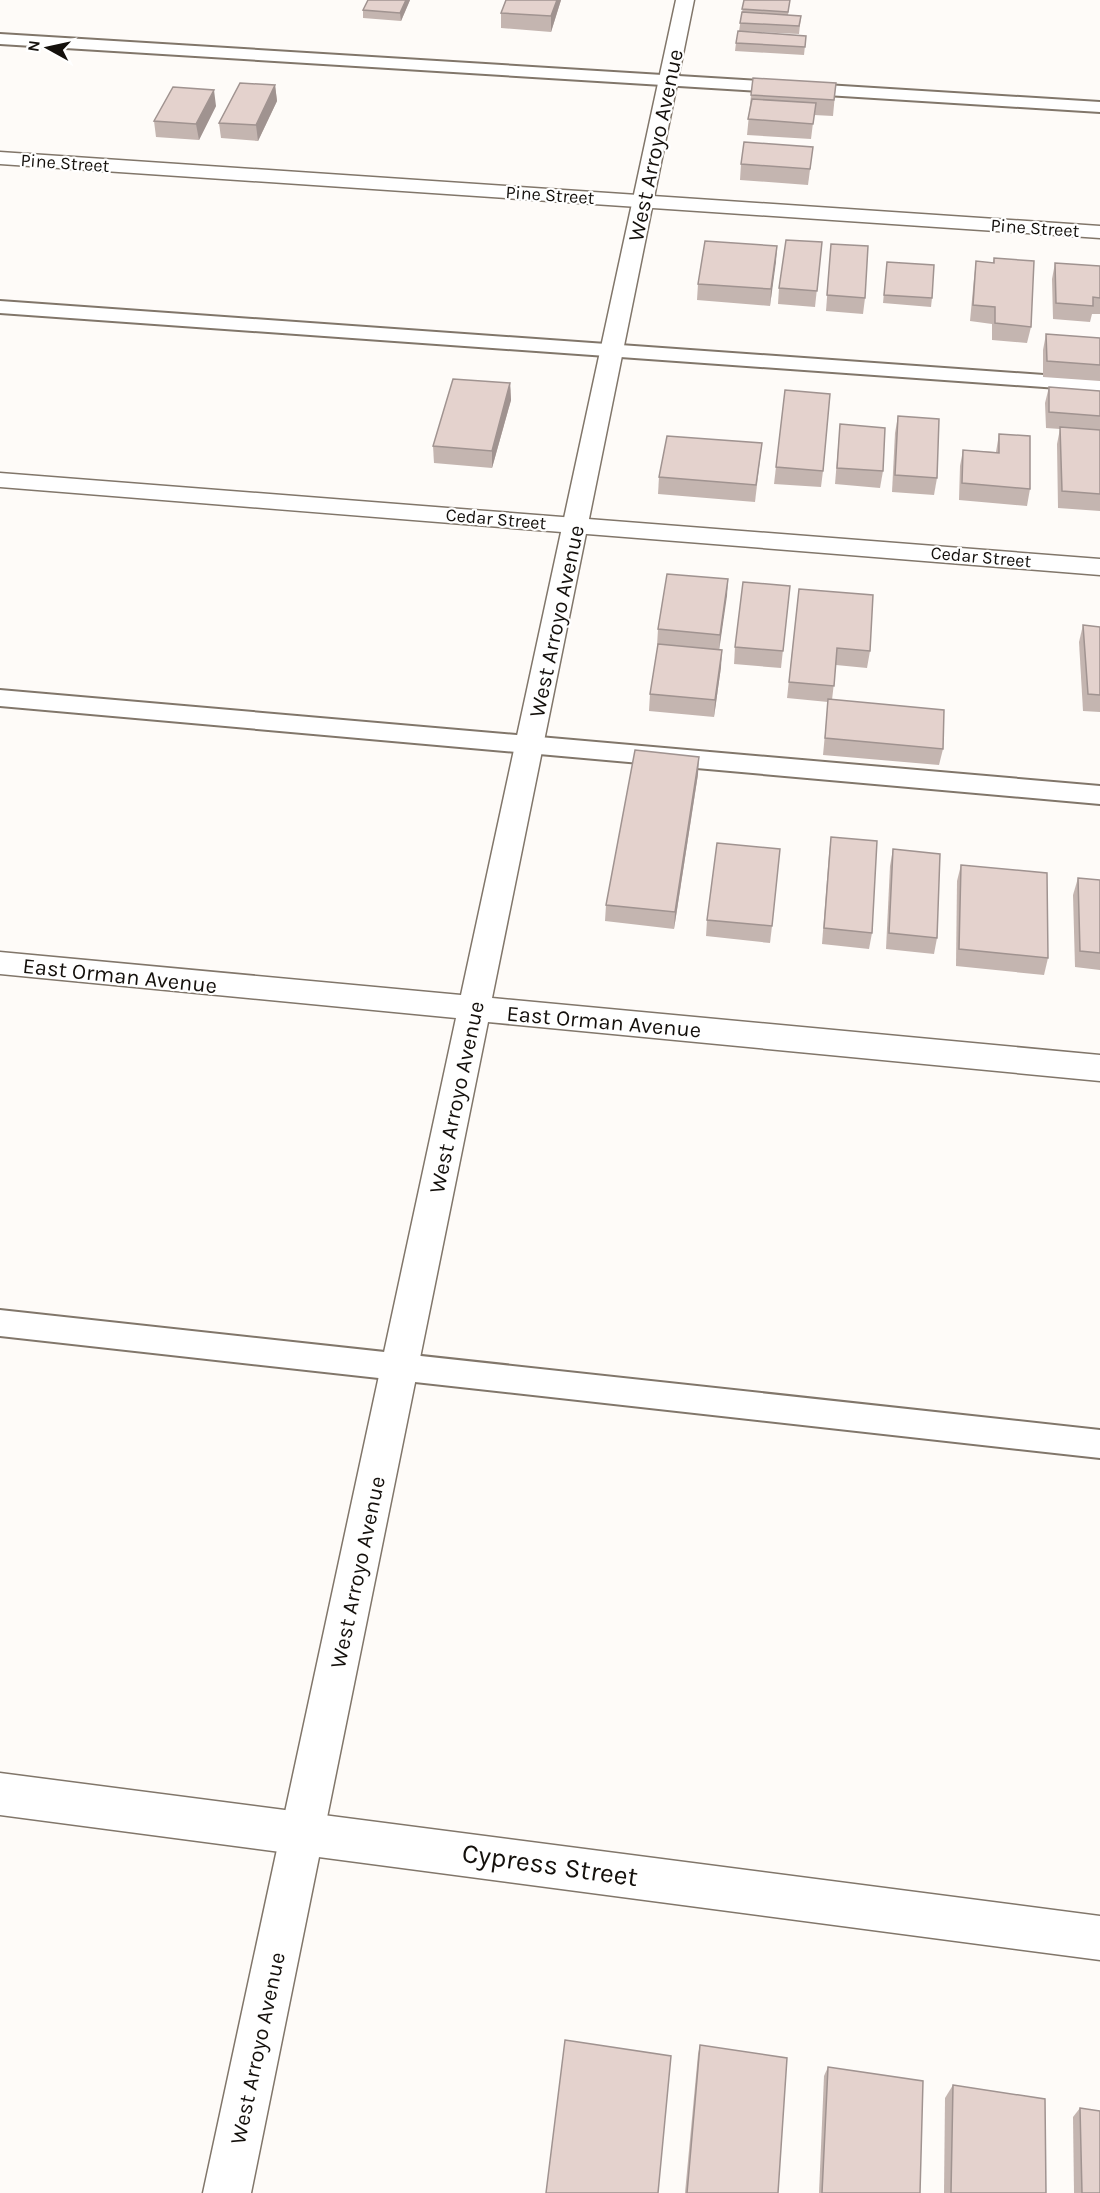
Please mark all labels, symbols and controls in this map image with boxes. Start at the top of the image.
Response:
north arrow [18,18,78,78]
text: N [23,39,44,53]
street label: West Arroyo Avenue [623,47,689,244]
street label: Pine Street [20,149,110,177]
street label: Pine Street [505,181,595,209]
street label: Pine Street [990,214,1080,242]
street label: Cedar Street [445,504,548,534]
street label: West Arroyo Avenue [524,523,590,720]
street label: Cedar Street [930,542,1033,572]
street label: East Orman Avenue [21,953,218,999]
street label: West Arroyo Avenue [424,999,490,1196]
street label: East Orman Avenue [506,1001,702,1043]
street label: West Arroyo Avenue [325,1474,391,1671]
street label: Cypress Street [460,1837,640,1893]
street label: West Arroyo Avenue [225,1950,291,2147]

